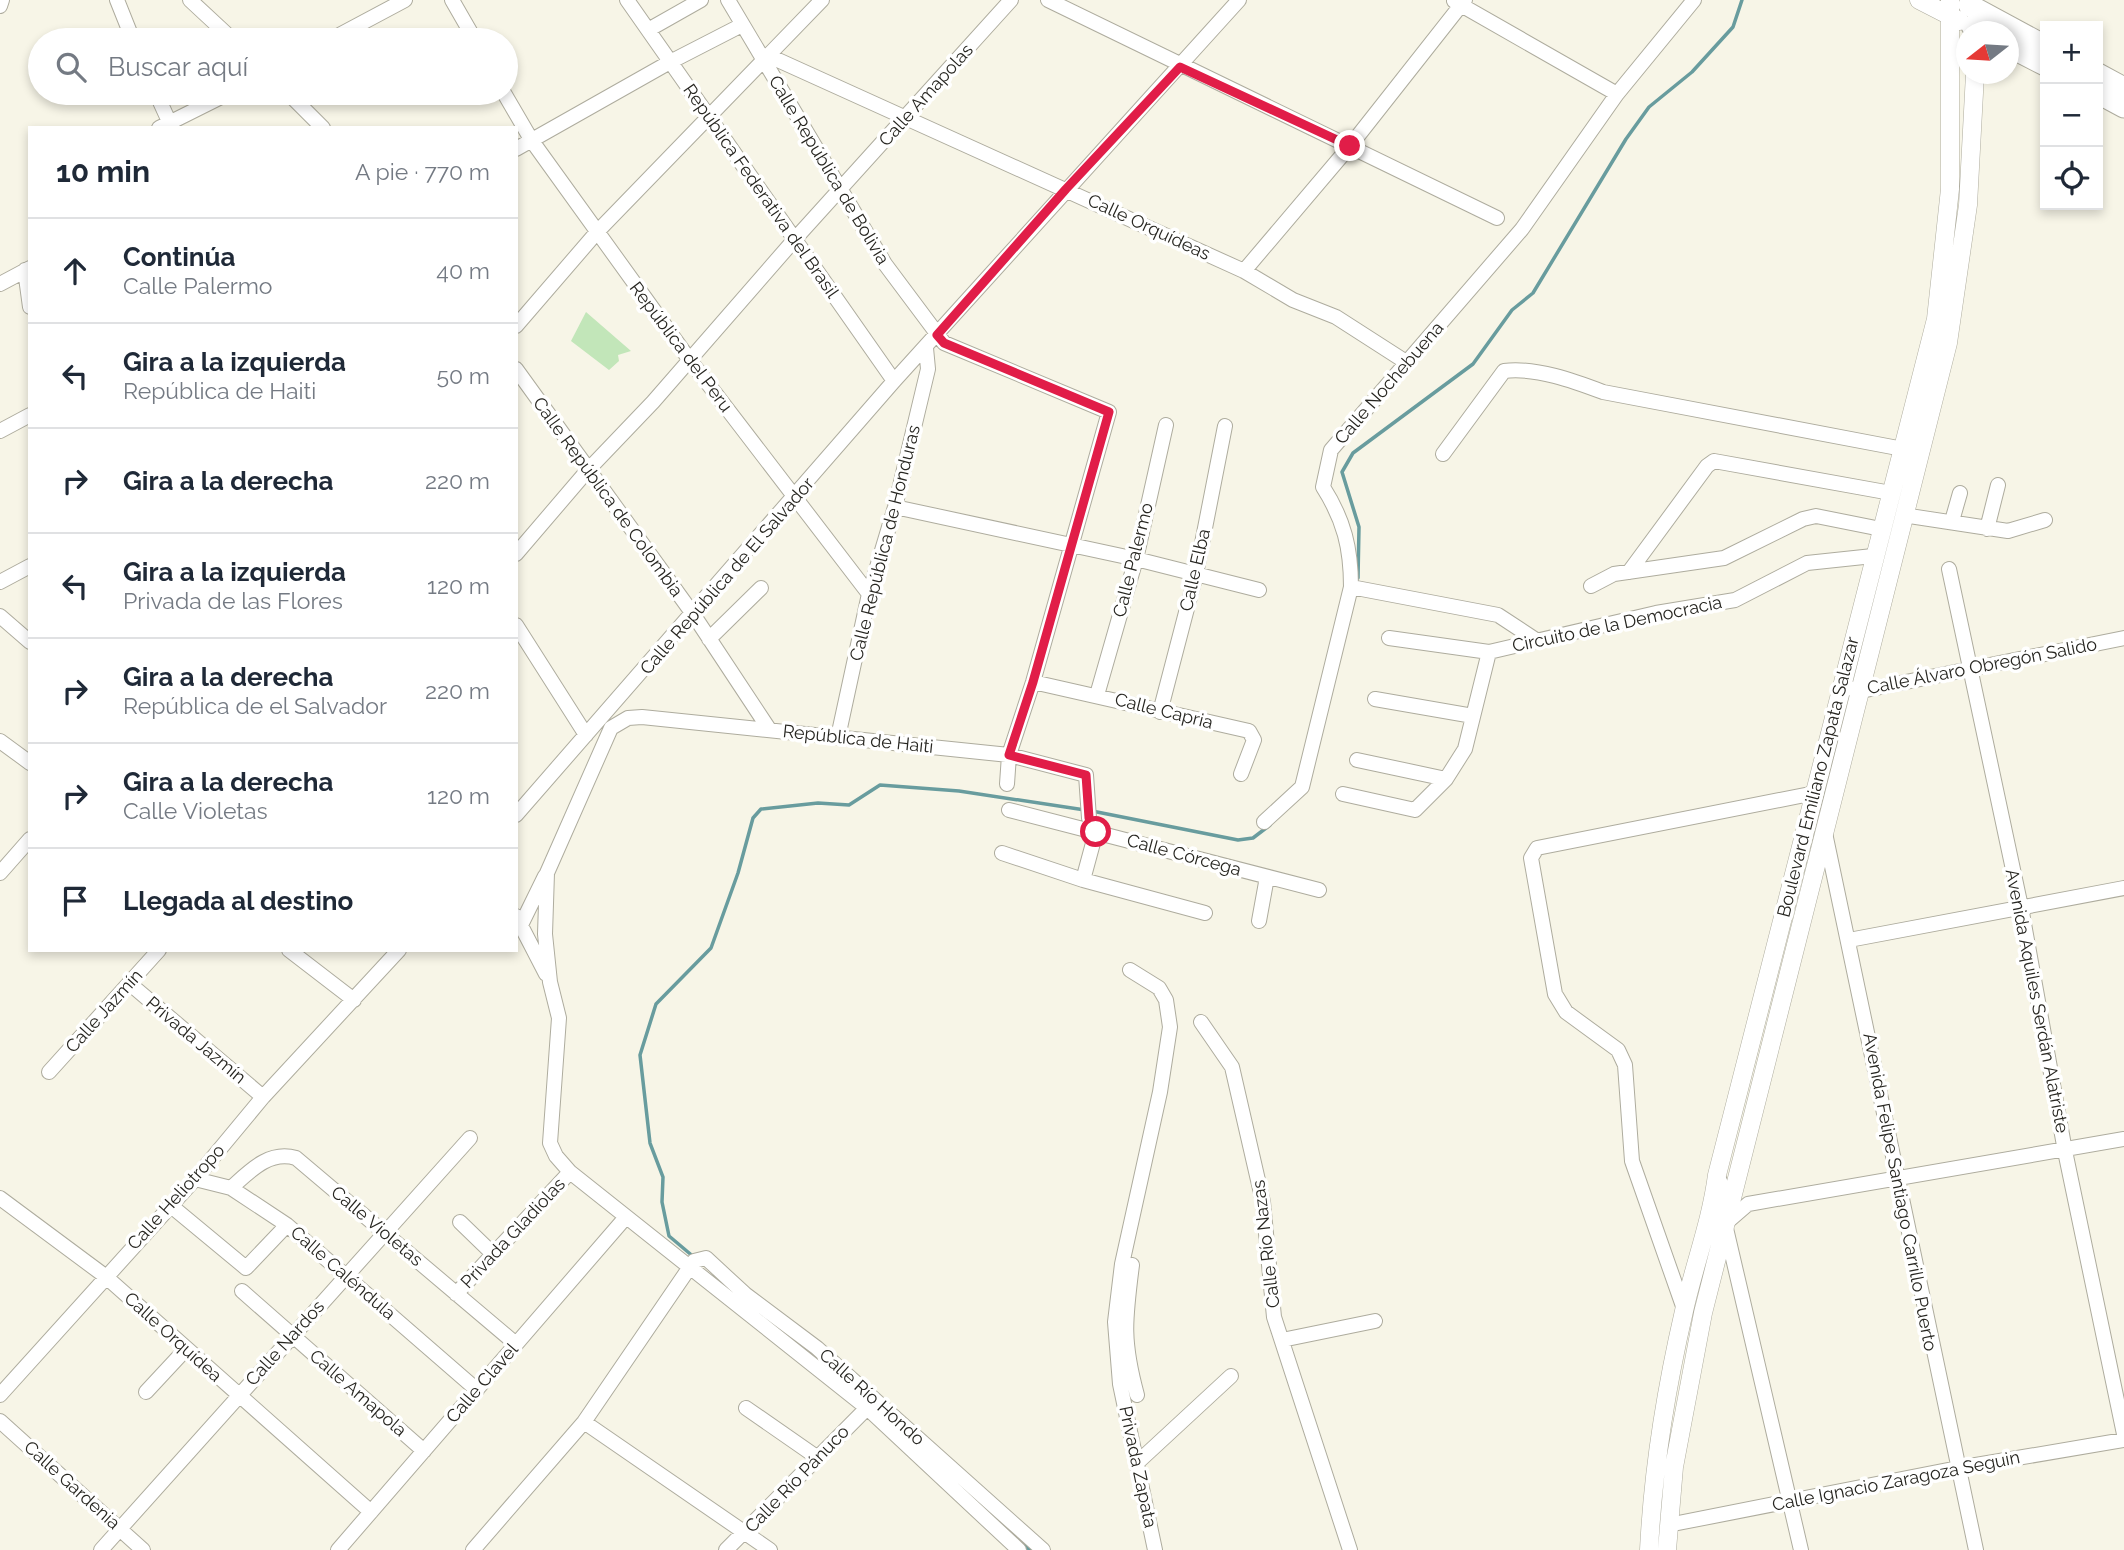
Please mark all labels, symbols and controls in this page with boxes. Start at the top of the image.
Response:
north arrow [1956,21,2019,84]
map controls [2040,21,2103,210]
button: + [2040,21,2103,84]
search box [28,28,518,105]
street label: Calle Amapolas [874,39,977,150]
icon: search [52,48,90,86]
text: Buscar aquí [108,52,248,82]
street label: Calle República de Bolivia [765,72,894,268]
street label: República Federativa del Brasil [679,80,844,302]
button: − [2040,84,2103,147]
route end [1334,130,1365,161]
button: locate [2040,147,2103,210]
text: 10 min [56,154,150,189]
text: A pie · 770 m [355,158,490,185]
street label: Calle Orquídeas [1085,189,1214,264]
text: Continúa [123,242,235,272]
icon: ahead [56,252,94,290]
text: 40 m [436,257,490,284]
text: Calle Palermo [123,272,273,299]
street label: República del Peru [626,278,737,416]
street label: Calle Nochebuena [1330,317,1447,448]
text: Gira a la izquierda [123,347,346,377]
icon: left [56,357,94,395]
text: 50 m [436,362,490,389]
text: República de Haiti [123,377,316,404]
street label: Calle República de Colombia [529,393,688,601]
street label: Calle República de Honduras [845,422,924,663]
icon: right [56,462,94,500]
text: Gira a la derecha [123,466,333,496]
text: 220 m [425,467,490,494]
street label: Calle República de El Salvador [635,472,818,678]
street label: Calle Palermo [1108,500,1157,619]
street label: Calle Elba [1175,527,1214,613]
text: Gira a la izquierda [123,557,346,587]
icon: left [56,567,94,605]
text: 120 m [427,572,490,599]
text: Privada de las Flores [123,587,343,614]
street label: Circuito de la Democracia [1510,591,1724,656]
street label: Calle Álvaro Obregón Salido [1865,632,2099,698]
street label: Boulevard Emiliano Zapata Salazar [1772,634,1863,919]
text: Gira a la derecha [123,662,333,692]
icon: right [56,672,94,710]
text: 220 m [425,677,490,704]
street label: Calle Capria [1113,688,1215,733]
text: República de el Salvador [123,692,387,719]
street label: República de Haiti [782,720,934,757]
text: Gira a la derecha [123,767,333,797]
icon: right [56,777,94,815]
text: 120 m [427,782,490,809]
text: Calle Violetas [123,797,268,824]
route start [1080,816,1111,847]
street label: Calle Córcega [1125,829,1244,880]
street label: Avenida Aquiles Serdán Alatriste [2002,867,2073,1135]
icon: arrive [56,882,94,920]
text: Llegada al destino [123,886,353,916]
street label: Calle Jazmín [61,965,146,1057]
street label: Privada Jazmín [142,992,251,1087]
street label: Avenida Felipe Santiago Carrillo Puerto [1859,1031,1942,1353]
street label: Calle Heliotropo [123,1139,229,1254]
street label: Privada Gladiolas [456,1173,569,1292]
street label: Calle Río Nazas [1247,1178,1284,1309]
street label: Calle Violetas [327,1181,428,1270]
street label: Calle Caléndula [287,1221,400,1324]
street label: Calle Orquídea [120,1287,226,1386]
street label: Calle Nardos [241,1296,329,1390]
street label: Calle Clavel [441,1339,522,1427]
street label: Calle Río Hondo [815,1344,929,1450]
street label: Calle Amapola [306,1345,411,1440]
street label: Privada Zapata [1115,1404,1162,1530]
street label: Calle Río Pánuco [740,1421,853,1537]
street label: Calle Gardenia [20,1436,125,1533]
street label: Calle Ignacio Zaragoza Seguin [1770,1446,2022,1515]

